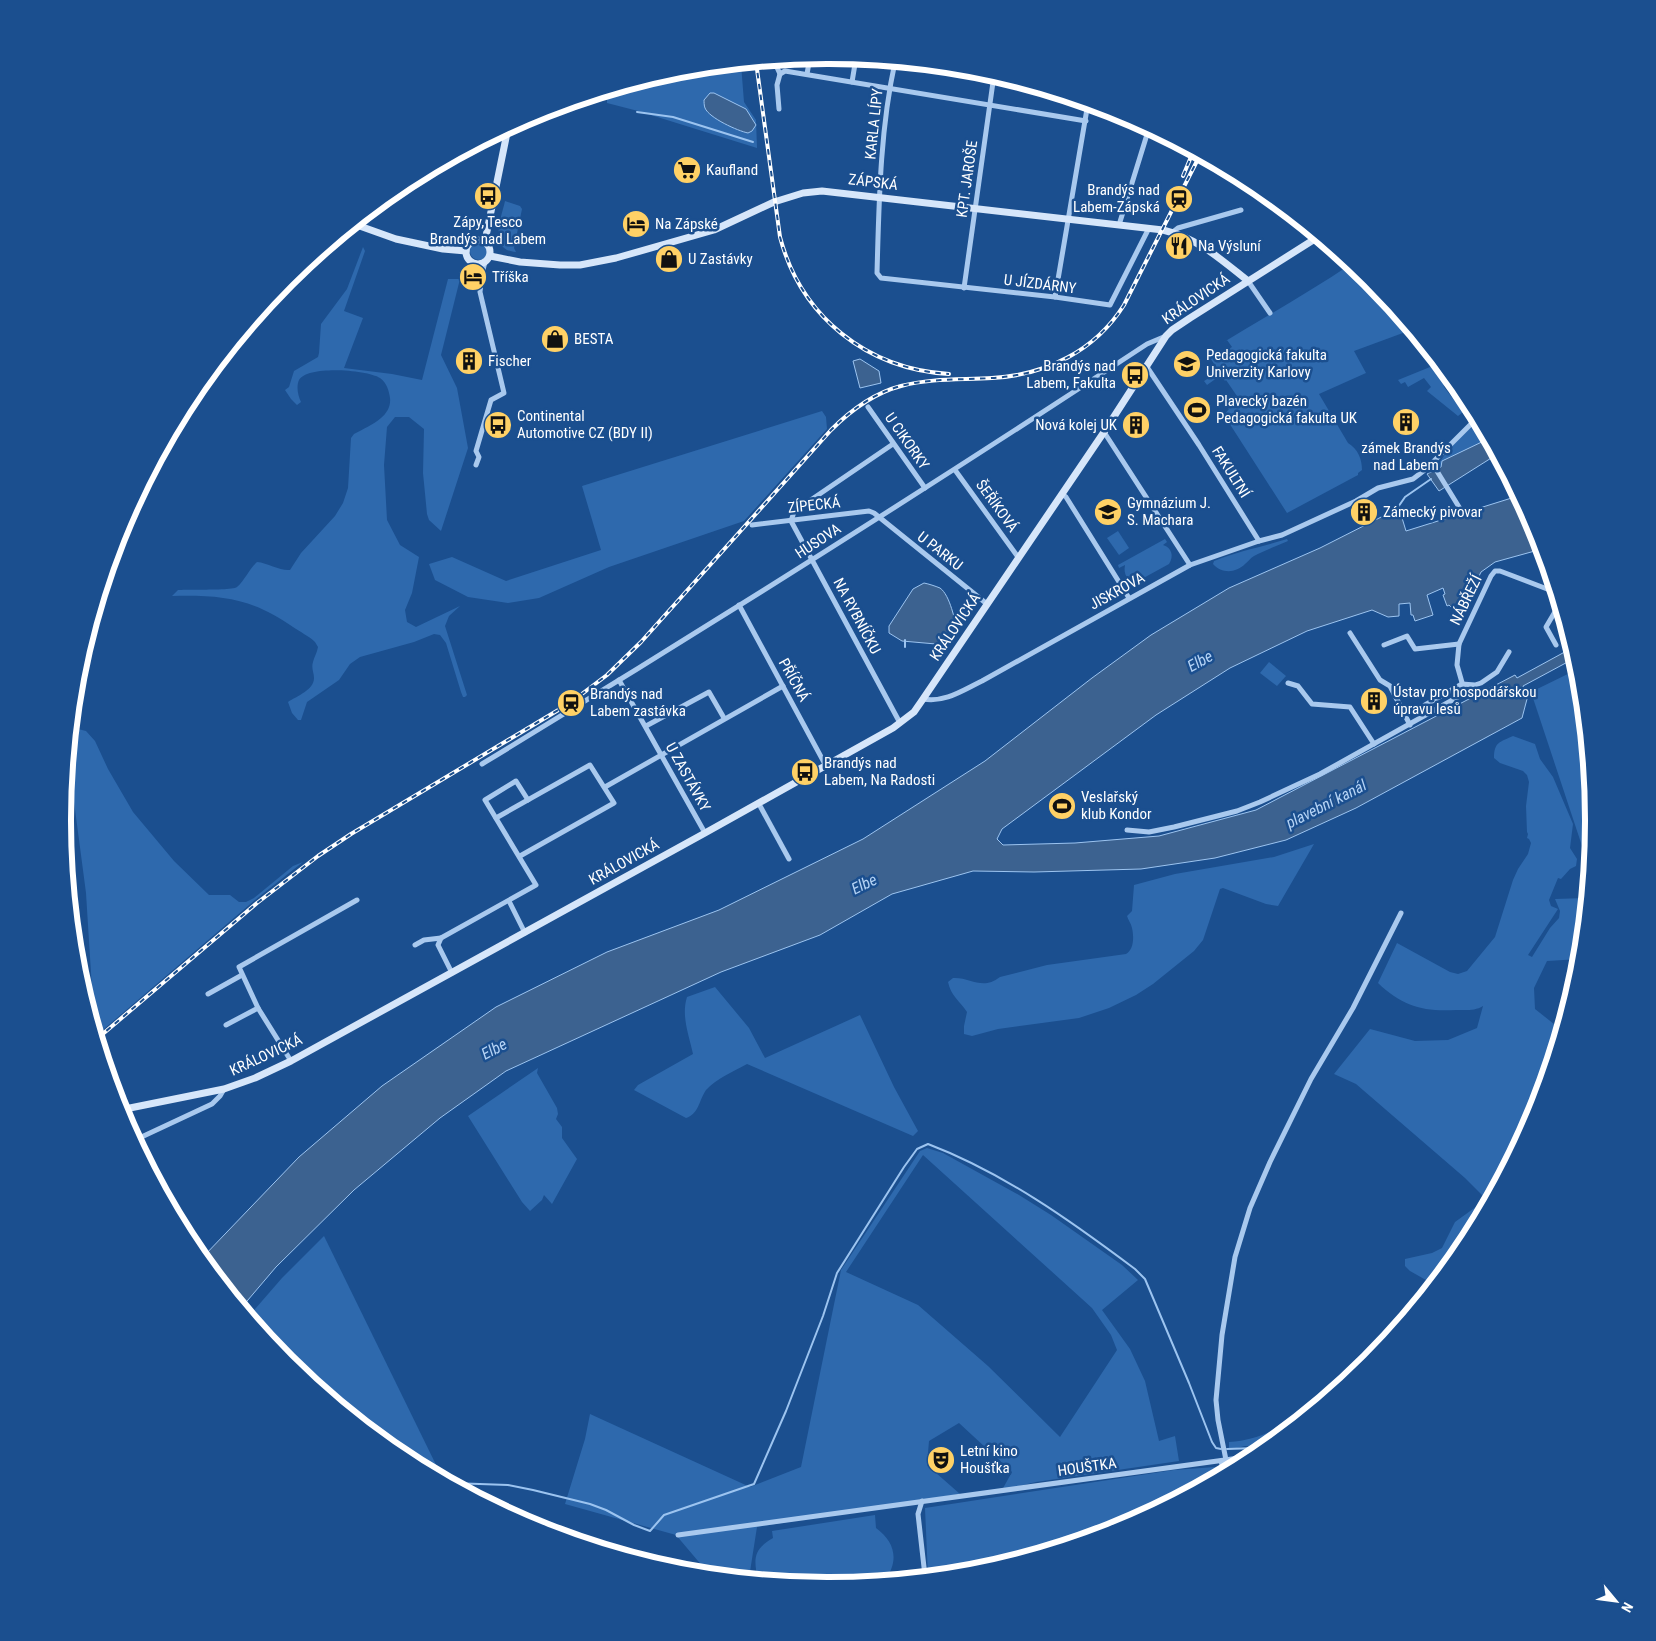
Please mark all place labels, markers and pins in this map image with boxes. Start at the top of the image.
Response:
supermarket icon: Kaufland [672,155,702,185]
place label: Kaufland [706,161,758,179]
bus stop icon: Zápy, Tesco Brandýs nad Labem [473,181,503,211]
place label: Brandýs nad Labem-Zápská [1073,181,1160,216]
station icon: Brandýs nad Labem-Zápská [1164,184,1194,214]
hotel icon: Na Zápské [621,209,651,239]
place label: Zápy, Tesco Brandýs nad Labem [430,213,546,248]
place label: Na Zápské [655,215,718,233]
restaurant icon: Na Výsluní [1164,231,1194,261]
place label: Na Výsluní [1198,237,1262,255]
shop icon: U Zastávky [654,244,684,274]
place label: U Zastávky [688,250,753,268]
hotel icon: Tříška [458,262,488,292]
place label: Tříška [492,268,529,286]
shop icon: BESTA [540,324,570,354]
place label: BESTA [574,330,614,348]
building icon: Fischer [454,346,484,376]
place label: Pedagogická fakulta Univerzity Karlovy [1206,346,1327,381]
school or university icon: Pedagogická fakulta Univerzity Karlovy [1172,349,1202,379]
place label: Fischer [488,352,532,370]
place label: Brandýs nad Labem, Fakulta [1026,357,1116,392]
bus stop icon: Brandýs nad Labem, Fakulta [1120,360,1150,390]
place label: Plavecký bazén Pedagogická fakulta UK [1216,392,1358,427]
sports icon: Plavecký bazén Pedagogická fakulta UK [1182,395,1212,425]
place label: Continental Automotive CZ (BDY II) [517,407,653,442]
building icon: zámek Brandýs nad Labem [1391,407,1421,437]
bus stop icon: Continental Automotive CZ (BDY II) [483,410,513,440]
building icon: Nová kolej UK [1121,410,1151,440]
place label: Nová kolej UK [1035,416,1118,434]
place label: zámek Brandýs nad Labem [1361,439,1451,474]
place label: Gymnázium J. S. Machara [1127,494,1211,529]
school or university icon: Gymnázium J. S. Machara [1093,497,1123,527]
building icon: Zámecký pivovar [1349,497,1379,527]
place label: Zámecký pivovar [1383,503,1483,521]
place label: Ústav pro hospodářskou úpravu lesů [1393,683,1537,718]
place label: Brandýs nad Labem zastávka [590,685,686,720]
building icon: Ústav pro hospodářskou úpravu lesů [1359,686,1389,716]
station icon: Brandýs nad Labem zastávka [556,688,586,718]
place label: Brandýs nad Labem, Na Radosti [824,754,935,789]
bus stop icon: Brandýs nad Labem, Na Radosti [790,757,820,787]
place label: Veslařský klub Kondor [1081,788,1152,823]
sports icon: Veslařský klub Kondor [1047,791,1077,821]
place label: Letní kino Houšťka [960,1442,1018,1477]
theatre icon: Letní kino Houšťka [926,1445,956,1475]

